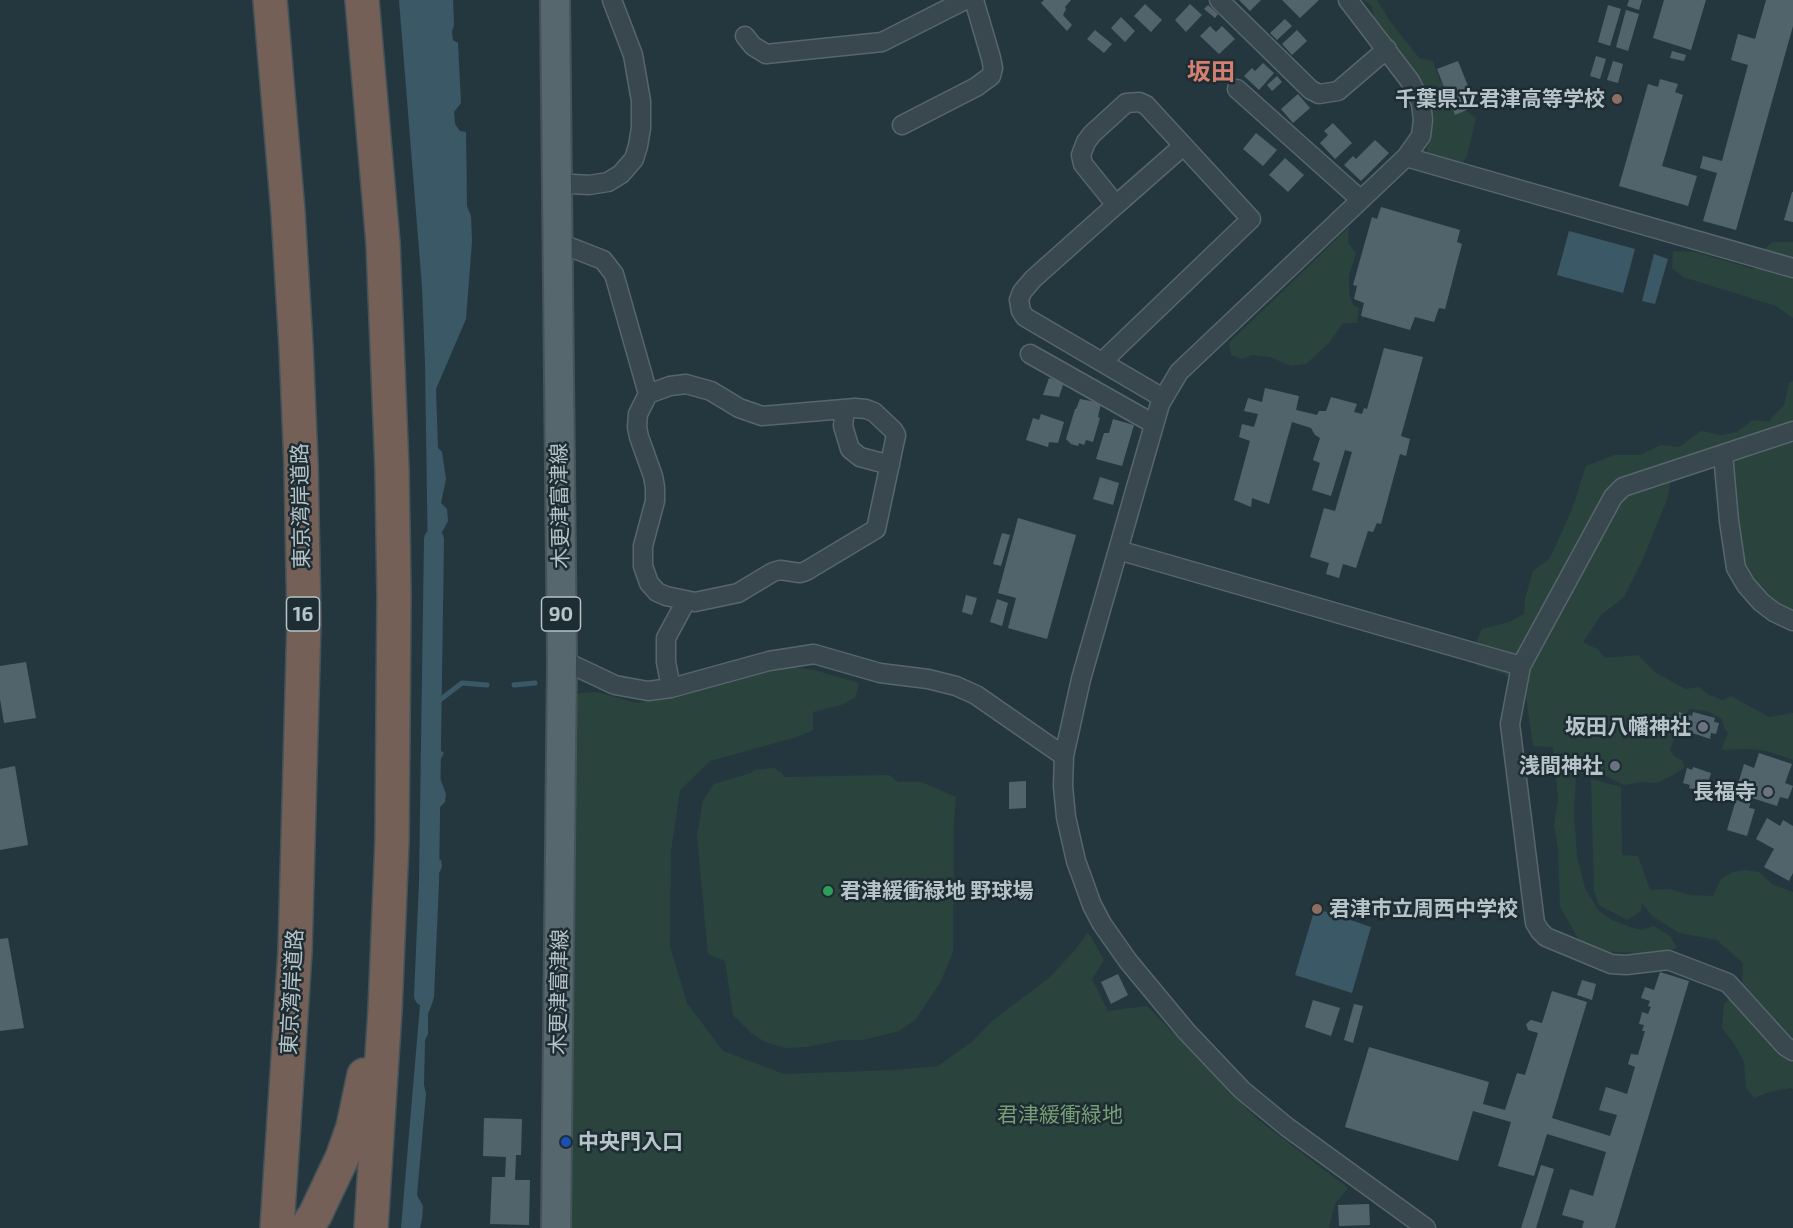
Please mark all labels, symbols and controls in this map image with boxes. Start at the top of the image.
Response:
district label: 坂田 [1187,58,1235,86]
place label: 千葉県立君津高等学校 [1395,86,1605,112]
marker: 千葉県立君津高等学校 [1610,92,1624,106]
street label: 東京湾岸道路 [287,443,315,569]
street label: 木更津富津線 [546,443,574,569]
road number: 16 [286,597,320,631]
road number: 90 [542,597,580,631]
place label: 坂田八幡神社 [1565,714,1691,740]
marker: 坂田八幡神社 [1696,720,1710,734]
place label: 浅間神社 [1519,753,1603,779]
marker: 浅間神社 [1608,759,1622,773]
place label: 長福寺 [1693,779,1756,805]
marker: 長福寺 [1761,785,1775,799]
place label: 君津緩衝緑地 野球場 [840,878,1034,904]
marker: 君津緩衝緑地 野球場 [821,884,835,898]
place label: 君津市立周西中学校 [1329,896,1518,922]
marker: 君津市立周西中学校 [1310,902,1324,916]
street label: 東京湾岸道路 [276,928,308,1056]
street label: 木更津富津線 [545,929,573,1055]
park label: 君津緩衝緑地 [997,1102,1123,1128]
place label: 中央門入口 [578,1129,683,1155]
marker: 中央門入口 [559,1135,573,1149]

